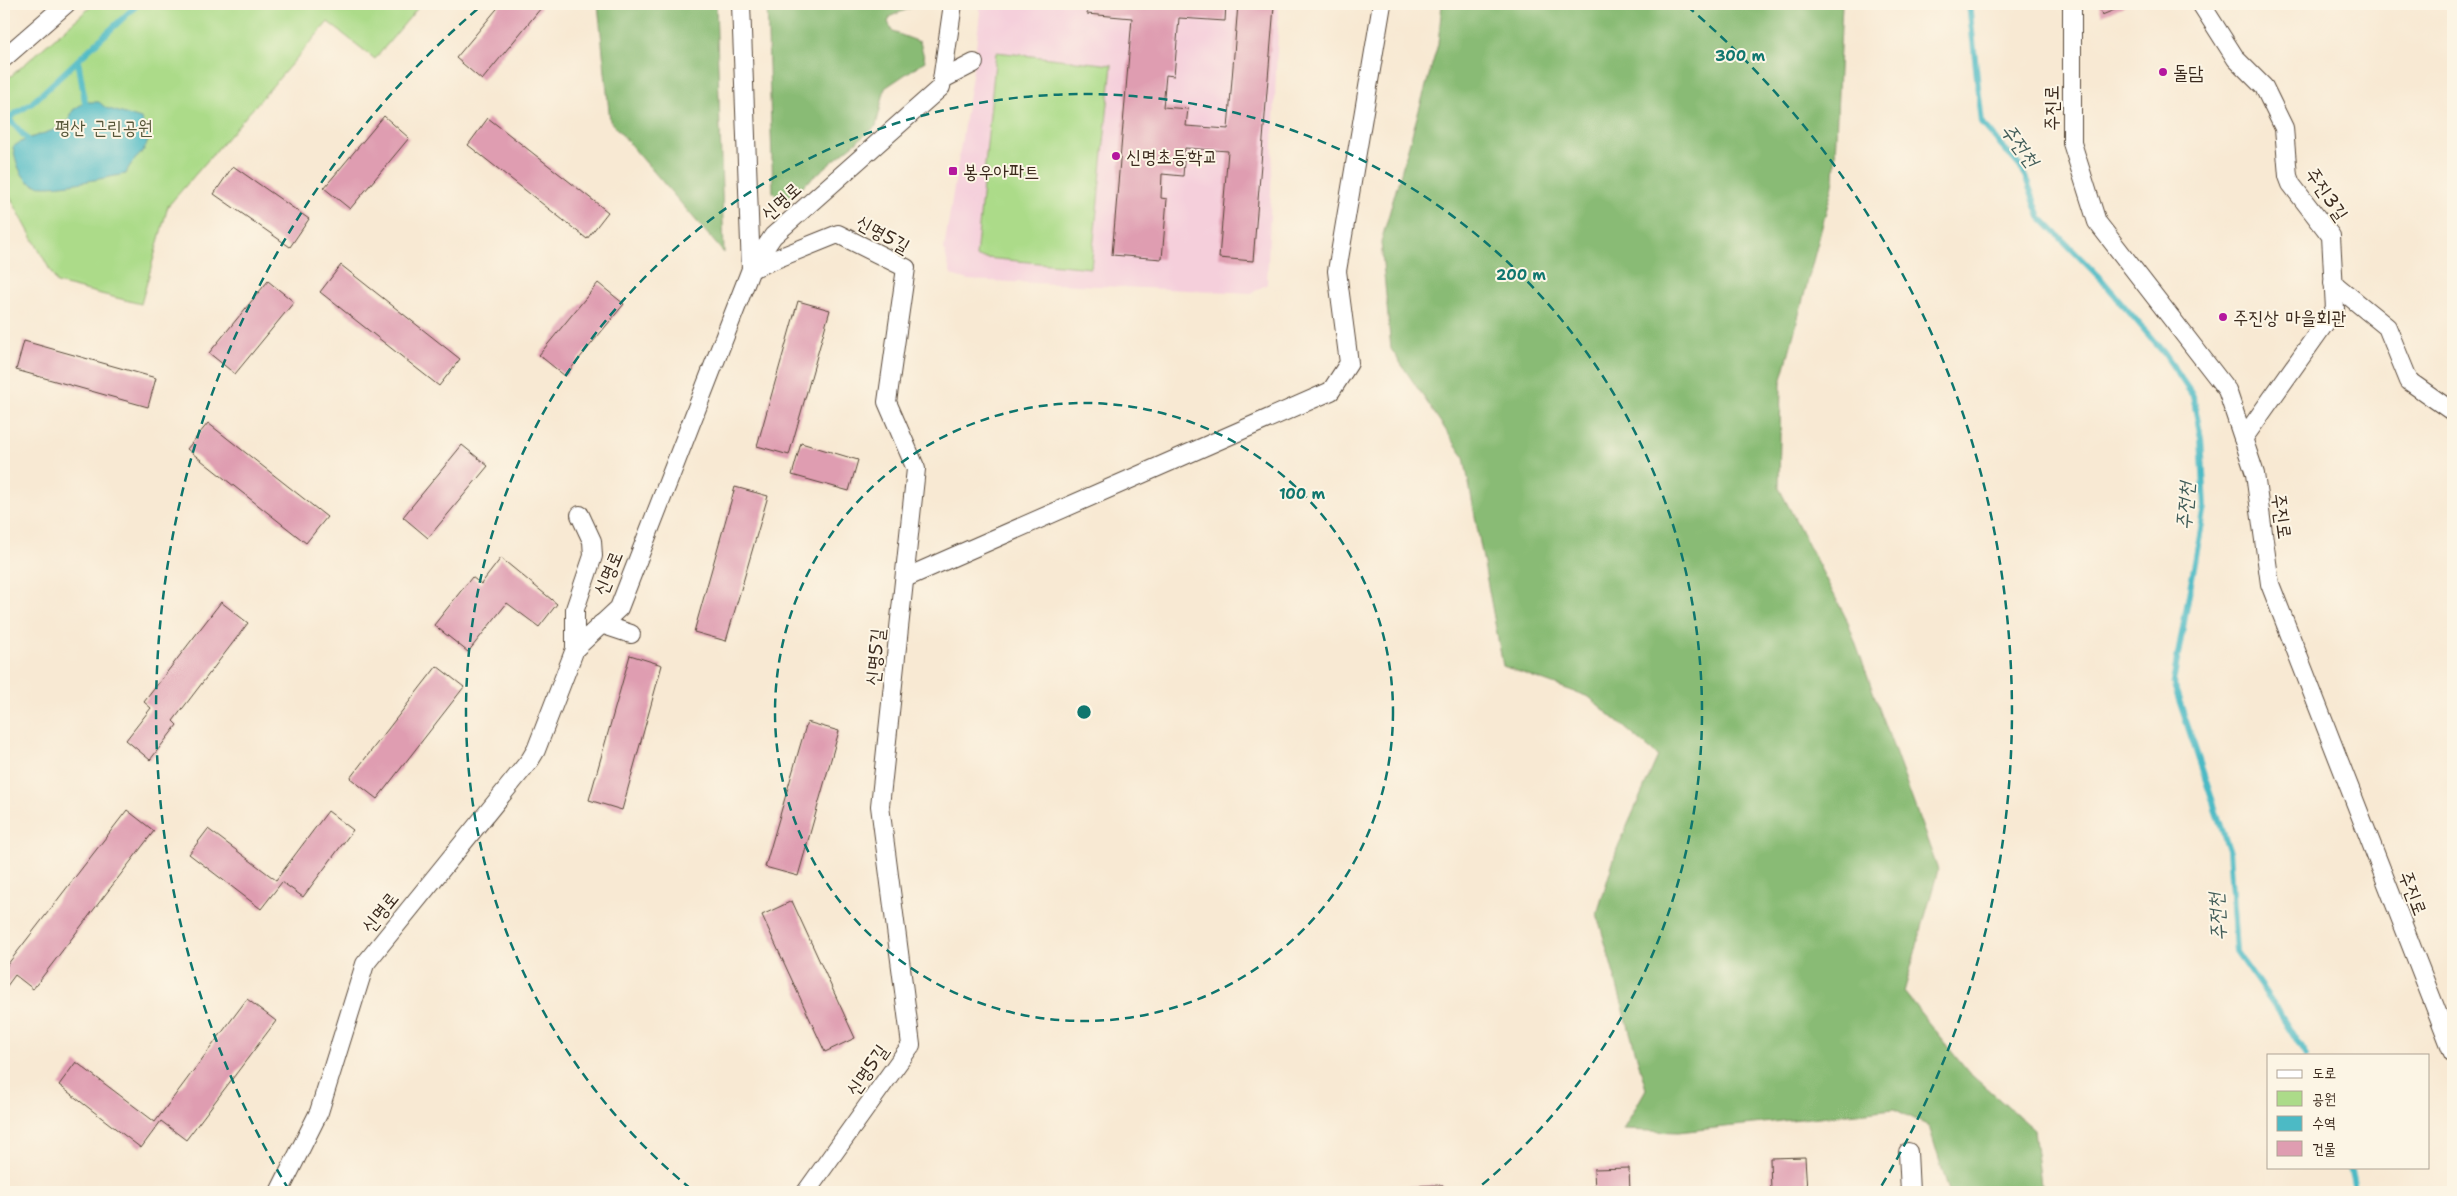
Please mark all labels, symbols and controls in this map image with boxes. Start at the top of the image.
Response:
text: 300 m [1715,46,1765,66]
place label: 돌담 [2173,60,2204,85]
marker: 돌담 [2157,66,2169,78]
street label: 주진로 [2039,85,2064,131]
park label: 평산 근린공원 [55,115,153,140]
water label: 주전천 [1995,118,2046,174]
place label: 신명초등학교 [1126,144,1218,169]
marker: 신명초등학교 [1110,150,1122,162]
place label: 봉우아파트 [963,159,1039,184]
street label: 주진3길 [2300,162,2354,226]
marker: 봉우아파트 [947,165,959,177]
street label: 신명로 [756,176,806,226]
street label: 신명5길 [852,209,914,259]
text: 200 m [1496,265,1546,285]
place label: 주진상 마을회관 [2233,305,2347,330]
marker: 주진상 마을회관 [2217,311,2229,323]
water label: 주전천 [2170,479,2200,531]
text: 100 m [1279,484,1325,504]
street label: 주진로 [2266,492,2298,540]
street label: 신명로 [588,547,628,599]
street label: 신명5길 [860,627,890,687]
centre of rings [1075,703,1093,721]
street label: 주진로 [2393,867,2433,919]
street label: 신명로 [356,886,404,938]
water label: 주전천 [2202,890,2232,942]
street label: 신명5길 [840,1039,894,1101]
legend [2267,1054,2430,1168]
text: 도로 [2312,1063,2336,1083]
text: 공원 [2312,1089,2336,1109]
text: 수역 [2312,1113,2336,1133]
text: 건물 [2312,1139,2336,1159]

